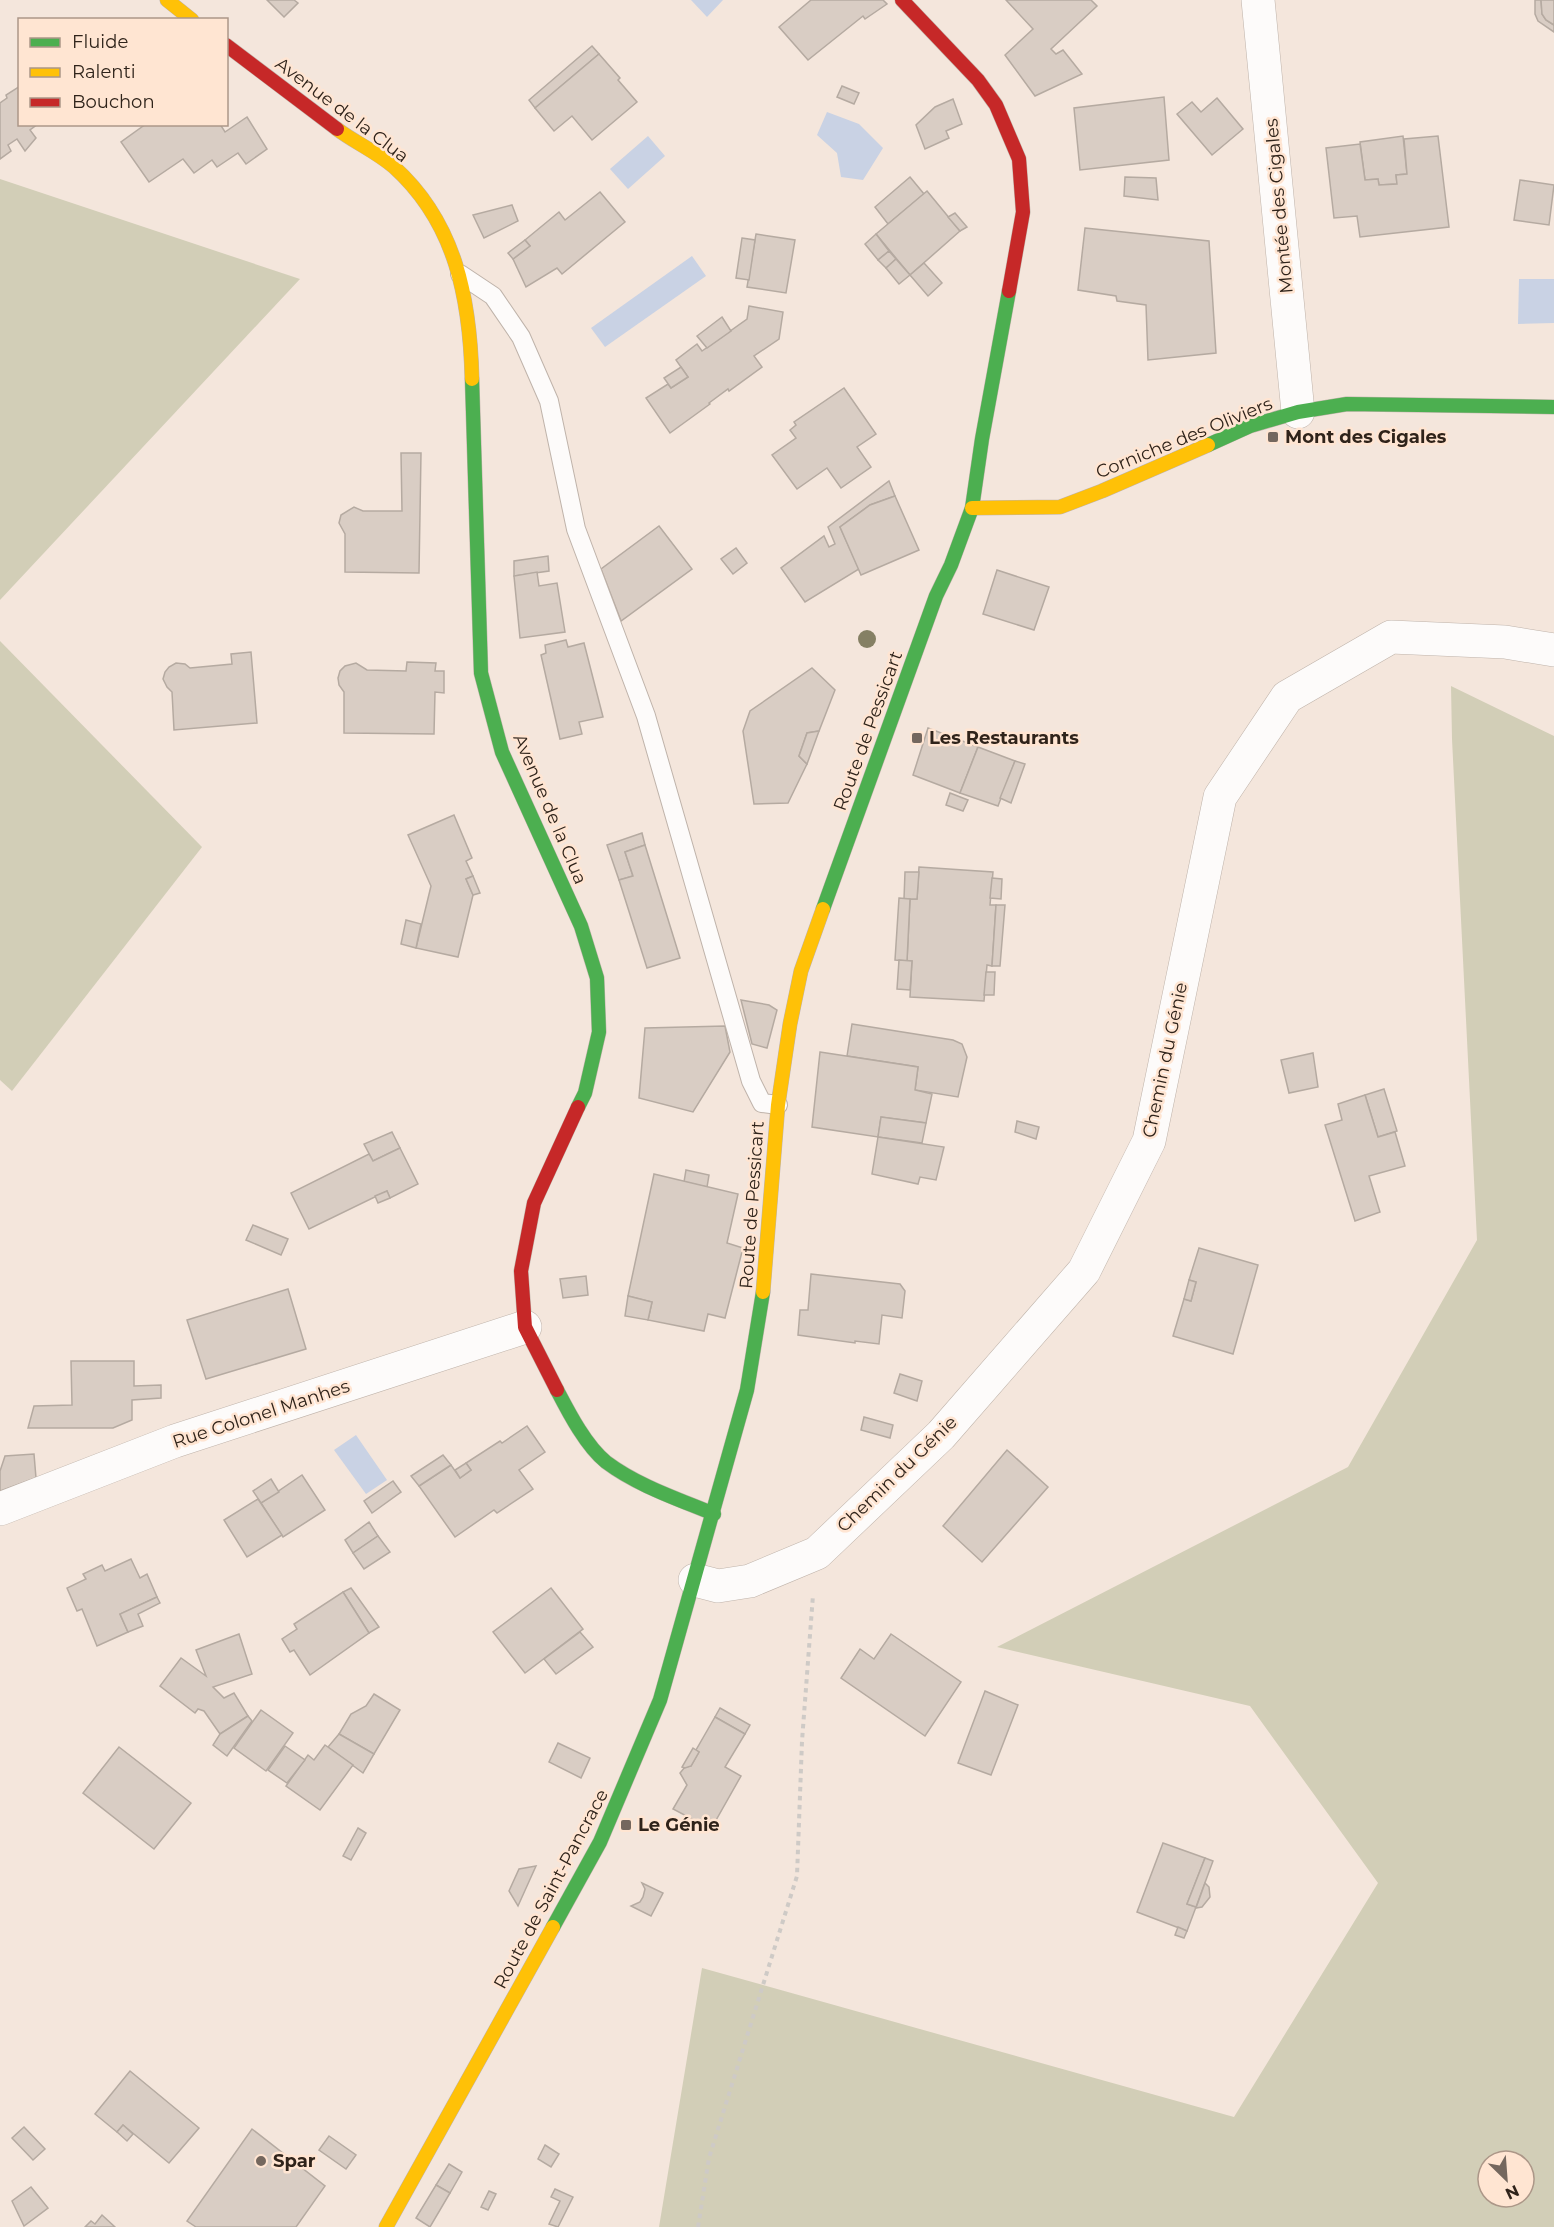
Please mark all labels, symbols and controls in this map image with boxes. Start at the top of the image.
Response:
legend [18,18,228,126]
text: Fluide [72,31,128,53]
street label: Avenue de la Clua [271,53,413,167]
text: Ralenti [72,61,136,83]
text: Bouchon [72,91,155,113]
street label: Montée des Cigales [1260,117,1298,294]
street label: Corniche des Oliviers [1093,392,1276,483]
place label: Mont des Cigales [1285,426,1447,448]
marker: Mont des Cigales [1266,430,1280,444]
street label: Route de Pessicart [829,648,907,814]
place label: Les Restaurants [929,727,1079,749]
street label: Avenue de la Clua [508,731,592,887]
marker: Les Restaurants [910,731,924,745]
street label: Chemin du Génie [1138,980,1192,1140]
street label: Route de Pessicart [735,1120,769,1290]
street label: Rue Colonel Manhes [170,1375,353,1453]
street label: Chemin du Génie [832,1411,962,1537]
street label: Route de Saint-Pancrace [489,1785,613,1993]
place label: Le Génie [638,1814,720,1836]
marker: Le Génie [619,1818,633,1832]
north arrow [1476,2149,1536,2209]
place label: Spar [273,2150,316,2172]
marker: Spar [254,2154,268,2168]
text: N [1502,2181,1522,2203]

